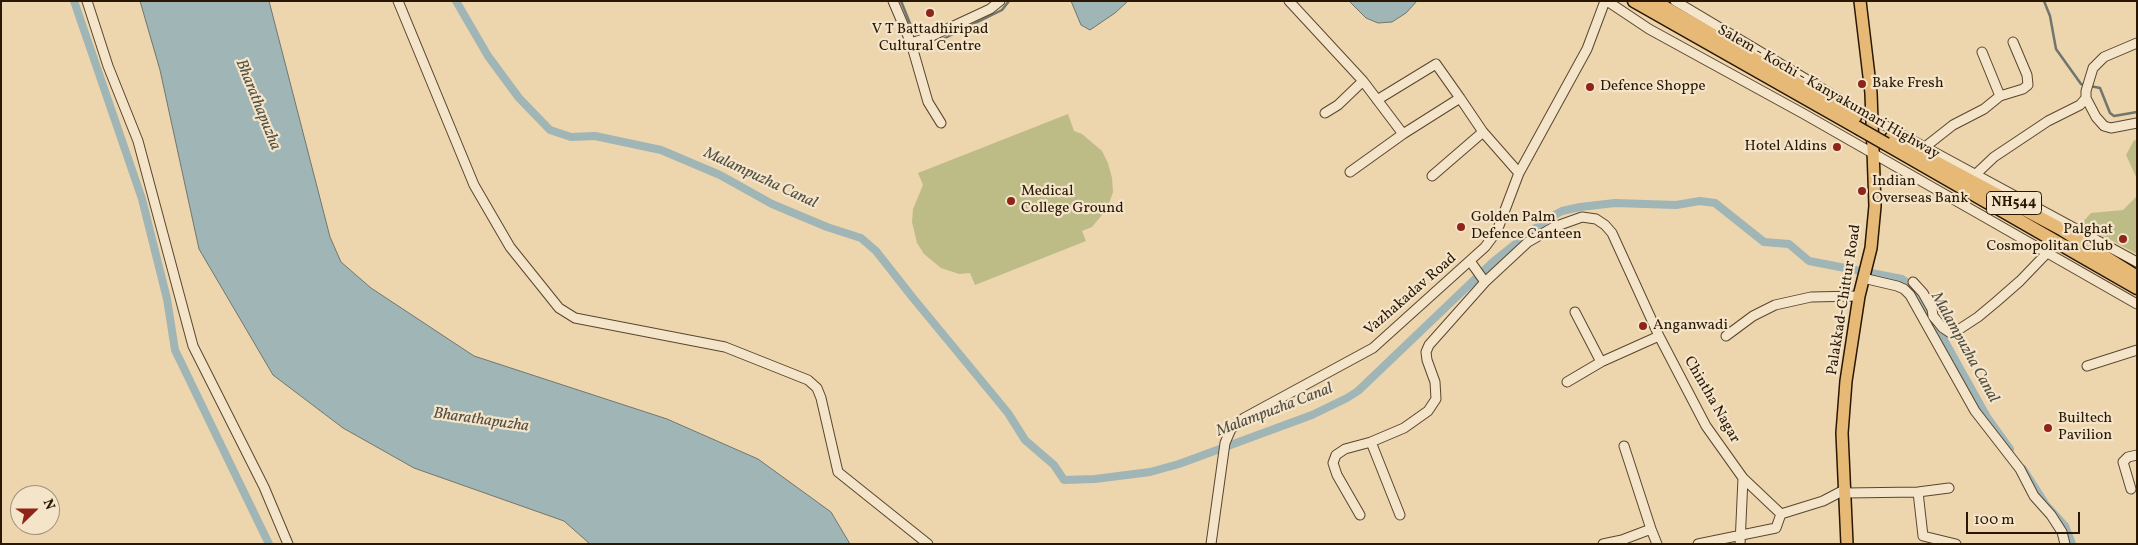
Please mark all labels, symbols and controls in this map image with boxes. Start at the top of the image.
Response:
marker: V T Battadhiripad Cultural Centre [924,7,936,19]
place label: V T Battadhiripad Cultural Centre [872,21,988,56]
street label: Salem - Kochi - Kanyakumari Highway [1714,22,1942,164]
water label: Bharathapuzha [230,57,284,153]
place label: Bake Fresh [1872,75,1944,93]
place label: Defence Shoppe [1600,78,1706,96]
marker: Bake Fresh [1856,78,1868,90]
marker: Defence Shoppe [1584,81,1596,93]
place label: Hotel Aldins [1745,138,1827,156]
marker: Hotel Aldins [1831,141,1843,153]
water label: Malampuzha Canal [700,144,820,214]
place label: Indian Overseas Bank [1872,173,1968,208]
place label: Medical College Ground [1021,183,1124,218]
marker: Indian Overseas Bank [1856,185,1868,197]
road number: NH544 [1986,192,2042,214]
marker: Medical College Ground [1005,195,1017,207]
place label: Golden Palm Defence Canteen [1471,209,1582,244]
marker: Golden Palm Defence Canteen [1455,221,1467,233]
place label: Palghat Cosmopolitan Club [1986,221,2113,256]
street label: Palakkad-Chittur Road [1824,223,1866,377]
marker: Palghat Cosmopolitan Club [2117,233,2129,245]
street label: Vazhakadav Road [1361,250,1461,340]
water label: Malampuzha Canal [1926,289,2002,407]
place label: Anganwadi [1653,317,1728,335]
marker: Anganwadi [1637,320,1649,332]
street label: Chintha Nagar [1679,354,1743,446]
water label: Malampuzha Canal [1214,380,1336,442]
water label: Bharathapuzha [432,405,530,437]
place label: Builtech Pavilion [2058,410,2112,445]
marker: Builtech Pavilion [2042,422,2054,434]
north arrow [10,485,60,535]
text: N [38,496,59,513]
scale bar [1968,502,2082,534]
text: 100 m [1974,510,2014,531]

